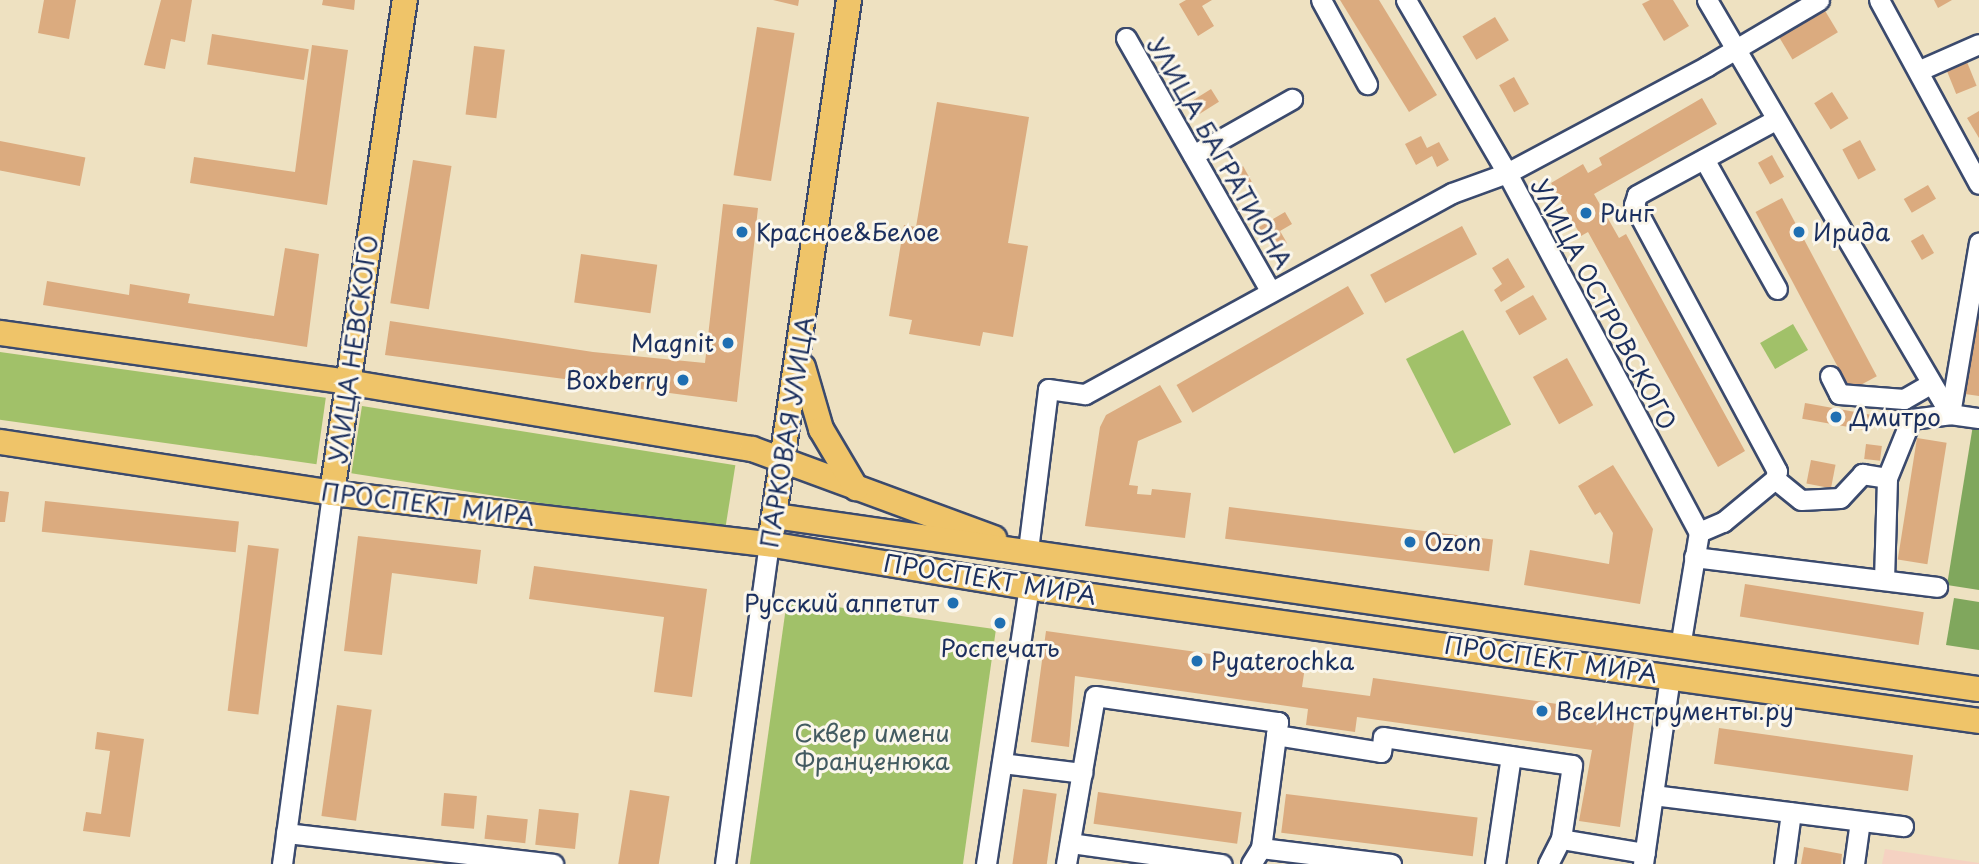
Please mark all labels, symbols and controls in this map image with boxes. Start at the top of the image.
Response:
street label: УЛИЦА БАГРАТИОНА [1142,32,1298,274]
street label: УЛИЦА ОСТРОВСКОГО [1525,173,1683,435]
place label: Ринг [1600,199,1654,227]
marker: Ринг [1578,205,1594,221]
place label: Красное&Белое [756,218,940,246]
place label: Ирида [1813,218,1890,246]
marker: Красное&Белое [734,224,750,240]
marker: Ирида [1791,224,1807,240]
street label: УЛИЦА НЕВСКОГО [323,232,383,466]
street label: ПАРКОВАЯ УЛИЦА [755,315,819,549]
place label: Magnit [631,329,714,357]
marker: Magnit [720,335,736,351]
place label: Boxberry [565,366,669,394]
marker: Boxberry [675,372,691,388]
place label: Дмитро [1850,403,1941,431]
marker: Дмитро [1828,409,1844,425]
street label: ПРОСПЕКТ МИРА [319,477,537,531]
place label: Ozon [1424,528,1481,556]
marker: Ozon [1402,534,1418,550]
street label: ПРОСПЕКТ МИРА [881,548,1099,610]
place label: Русский аппетит [743,589,939,617]
marker: Русский аппетит [945,595,961,611]
marker: Роспечать [992,615,1008,631]
street label: ПРОСПЕКТ МИРА [1442,630,1660,688]
place label: Роспечать [941,634,1059,662]
place label: Pyaterochka [1211,647,1354,675]
marker: Pyaterochka [1189,653,1205,669]
place label: ВсеИнструменты.ру [1556,697,1794,725]
marker: ВсеИнструменты.ру [1534,703,1550,719]
park label: Сквер имени Франценюка [794,719,950,775]

